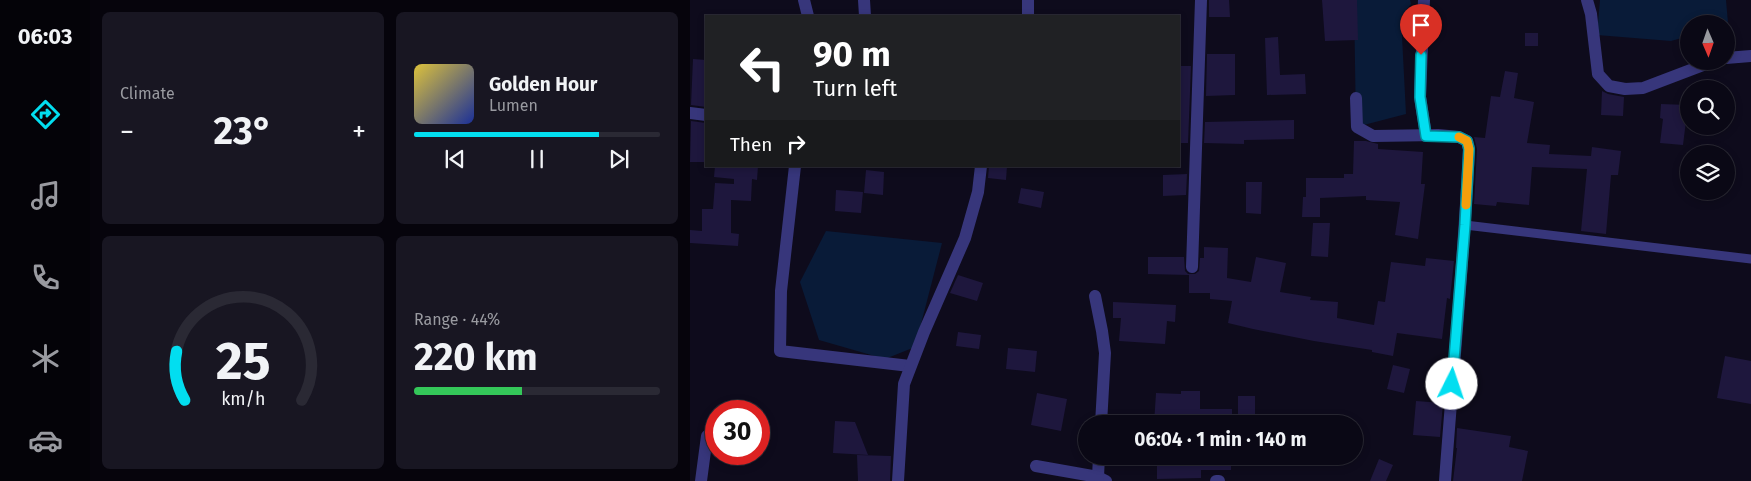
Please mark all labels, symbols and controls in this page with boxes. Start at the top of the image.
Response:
pin [1400,4,1442,55]
icon: arrive [1407,11,1435,39]
north arrow [1680,15,1735,70]
map controls [1680,15,1735,200]
text: 06:03 [18,23,72,50]
text: 90 m [813,33,891,75]
icon: left [730,35,795,100]
text: Golden Hour [489,73,598,96]
text: Turn left [813,75,897,102]
button: search [1680,80,1735,135]
text: Climate [120,84,175,103]
text: Lumen [489,96,538,115]
icon: directions [28,97,63,132]
text: 23° [214,108,273,154]
text: − [120,115,134,148]
text: + [352,115,366,148]
icon: right [782,130,810,158]
text: Then [730,133,772,156]
icon: previous [441,145,469,173]
icon: pause [523,145,551,173]
icon: next [605,145,633,173]
button: layers [1680,145,1735,200]
icon: music [28,178,63,213]
icon: phone [28,260,63,295]
text: Range · 44% [414,310,500,329]
text: 25 [216,330,270,393]
text: 220 km [414,334,538,380]
icon: climate [28,341,63,376]
position arrow [1425,357,1477,409]
text: km/h [221,388,265,410]
speed limit sign: 30 [705,400,770,465]
icon: car [28,423,63,458]
text: 06:04 · 1 min · 140 m [1134,428,1307,451]

